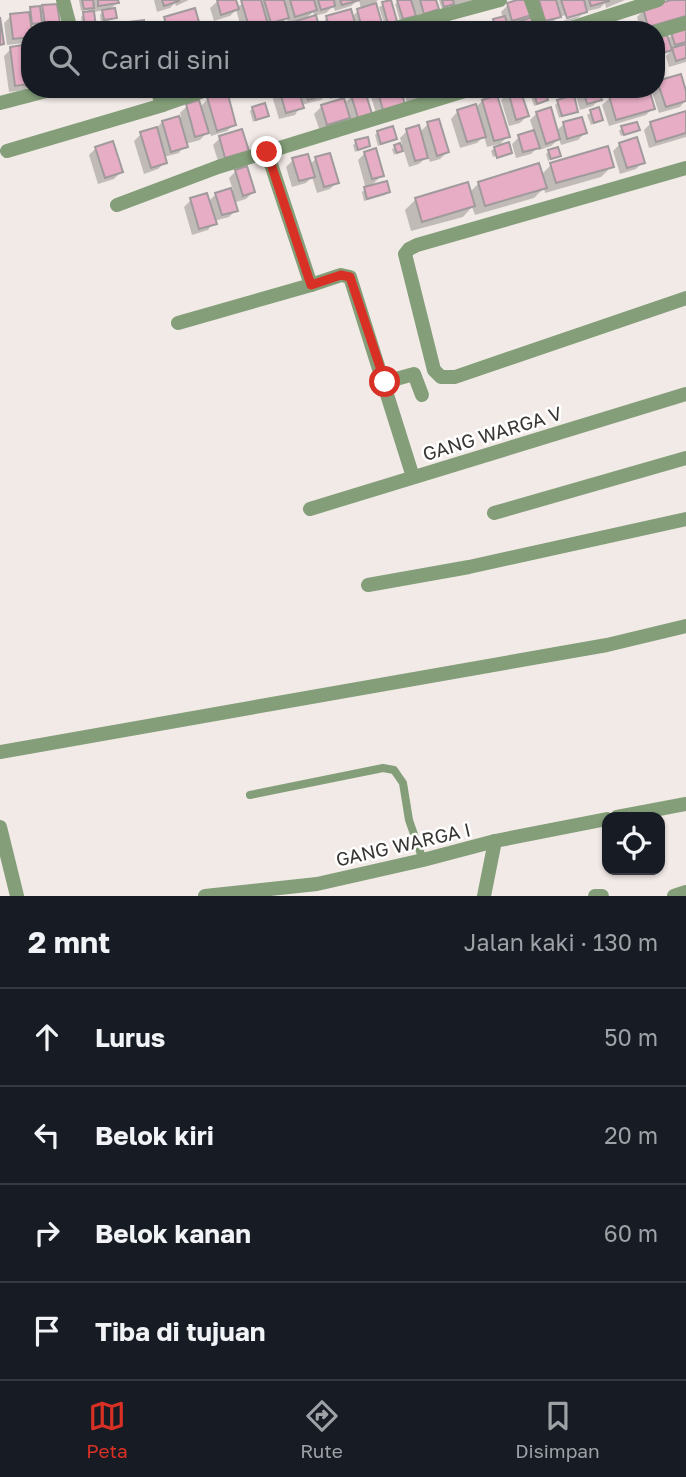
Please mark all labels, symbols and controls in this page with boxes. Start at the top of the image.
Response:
search box [21,21,665,98]
icon: search [45,41,83,79]
text: Cari di sini [101,44,230,75]
route end [251,136,282,167]
route start [369,366,400,397]
street label: GANG WARGA V [420,401,565,465]
map controls [602,812,665,875]
button: locate [602,812,665,875]
street label: GANG WARGA I [333,817,473,871]
text: 2 mnt [28,924,110,960]
text: Jalan kaki · 130 m [464,928,658,956]
icon: ahead [28,1018,66,1056]
text: Lurus [95,1022,165,1053]
text: 50 m [604,1023,658,1051]
icon: left [28,1116,66,1154]
text: Belok kiri [95,1120,214,1151]
text: 20 m [604,1121,658,1149]
icon: right [28,1214,66,1252]
text: Belok kanan [95,1218,251,1249]
text: 60 m [604,1219,658,1247]
icon: arrive [28,1312,66,1350]
text: Tiba di tujuan [95,1316,265,1347]
tab: Peta [86,1397,128,1462]
tab: Rute [300,1397,343,1462]
tab: Disimpan [515,1397,600,1462]

